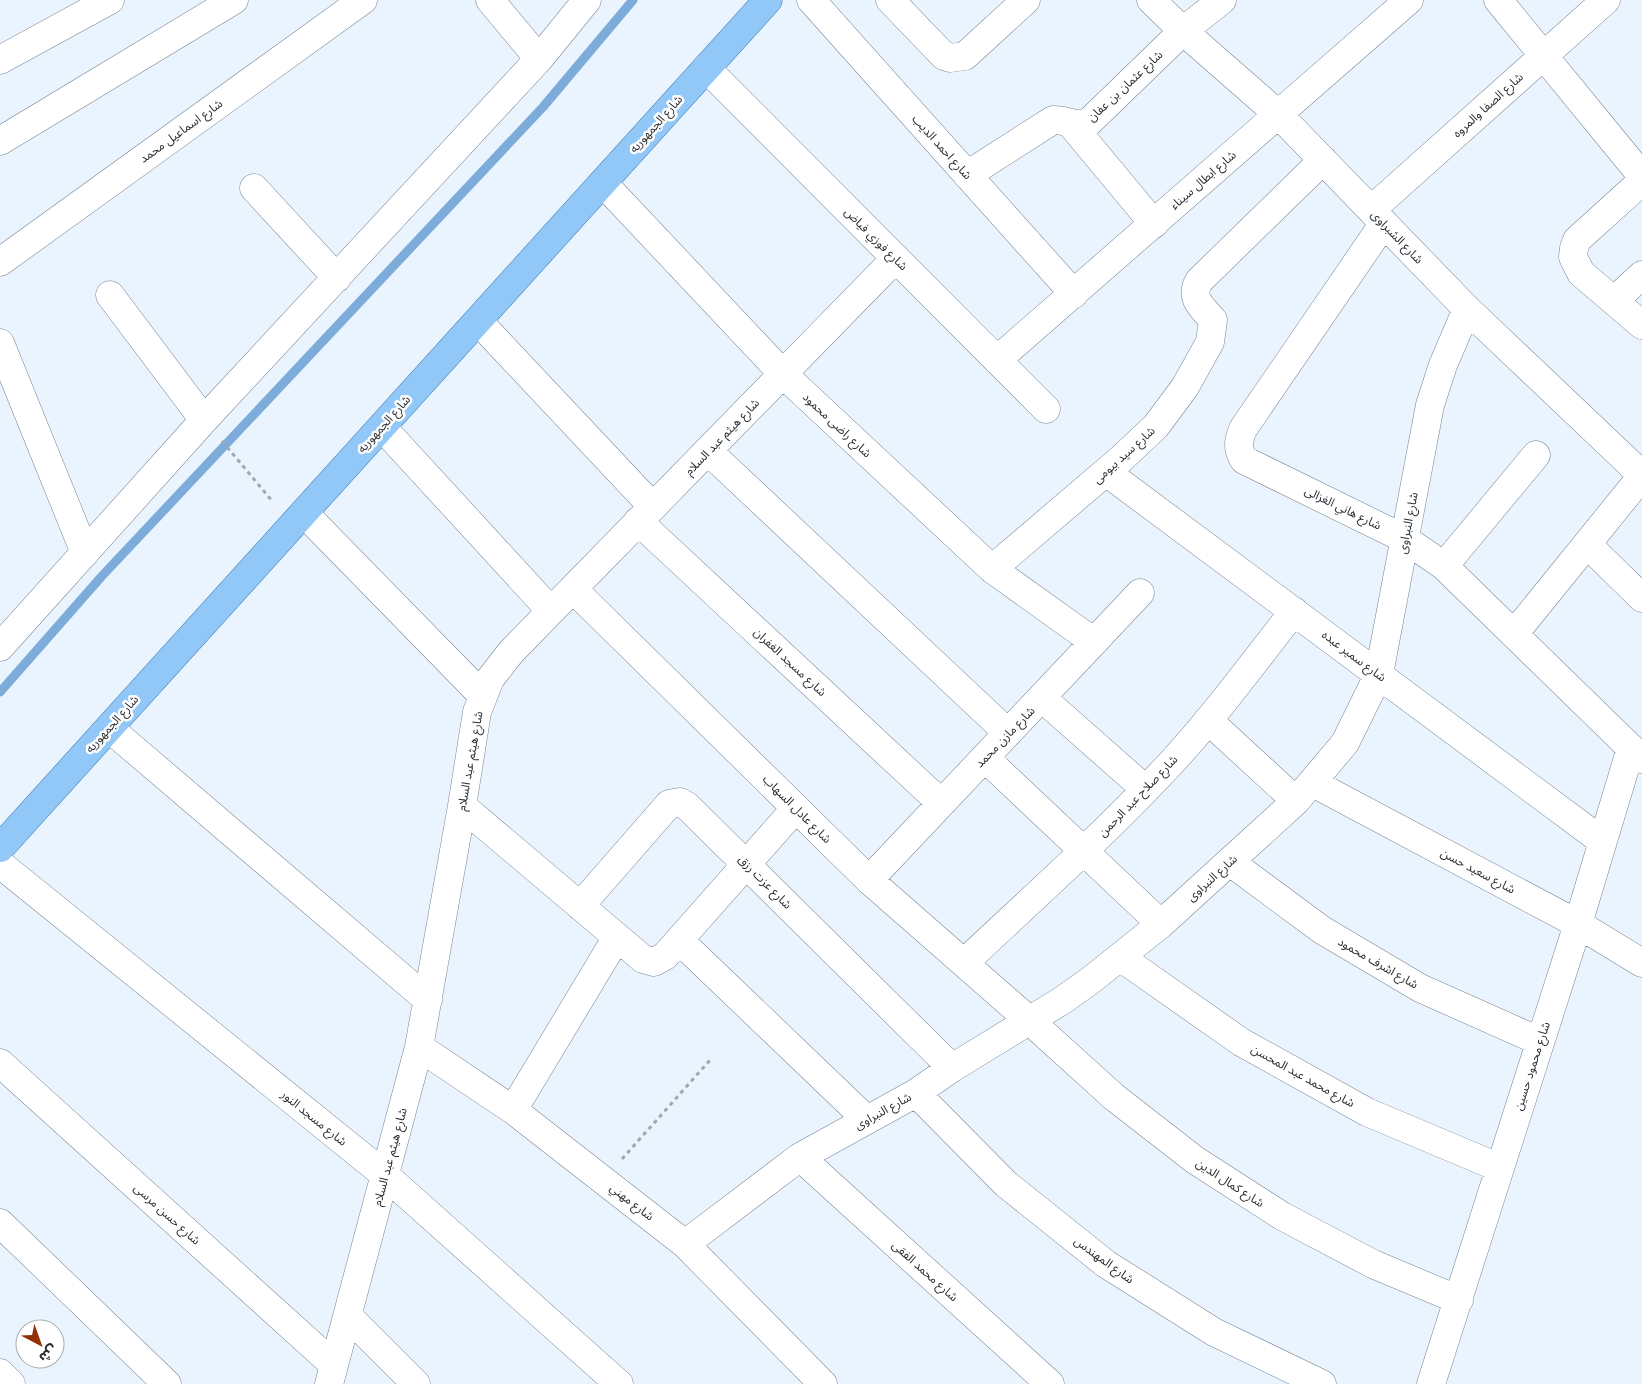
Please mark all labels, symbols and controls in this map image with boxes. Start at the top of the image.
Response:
street label: شارع عثمان بن عفان [1081,44,1170,129]
street label: شارع الصفا والمروه [1447,66,1530,145]
street label: شارع الجمهوريه [623,89,690,160]
street label: شارع اسماعيل محمد [134,92,229,171]
street label: شارع احمد الديب [905,109,978,186]
street label: شارع ابطال سيناء [1164,144,1243,217]
street label: شارع فوزي فياض [837,201,914,278]
street label: شارع الشبراوى [1364,204,1429,271]
street label: شارع راضى محمود [796,386,878,465]
street label: شارع الجمهوريه [351,389,418,460]
street label: شارع هيثم عبد السلام [678,392,766,482]
street label: شارع سيد بيومى [1087,420,1162,491]
street label: شارع هاني الغزالى [1300,479,1386,538]
street label: شارع النبراوى [1390,490,1427,556]
street label: شارع مسجد الغفران [747,621,833,704]
street label: شارع سمير عبده [1316,623,1392,689]
street label: شارع الجمهوريه [79,689,146,760]
street label: شارع مازن محمد [969,700,1042,775]
street label: شارع هيثم عبد السلام [449,709,492,813]
street label: شارع صلاح عبد الرحمن [1092,749,1185,844]
street label: شارع عادل السهاب [756,768,838,850]
street label: شارع سعيد حسن [1436,841,1520,902]
street label: شارع النبراوى [1181,848,1244,909]
street label: شارع عزت رزق [731,849,798,916]
street label: شارع اشرف محمود [1332,930,1423,997]
street label: شارع محمود حسين [1506,1018,1559,1114]
street label: شارع محمد عبد المحسن [1246,1037,1360,1116]
street label: شارع مسجد النور [274,1083,353,1153]
street label: شارع النبراوى [850,1085,917,1138]
street label: شارع هيثم عبد السلام [365,1105,416,1209]
street label: شارع كمال الدين [1190,1152,1269,1215]
street label: شارع حسن مرسى [127,1177,206,1252]
street label: شارع مهني [604,1177,660,1228]
street label: شارع المهندس [1068,1230,1140,1291]
street label: شارع محمد الفقى [885,1234,964,1309]
north arrow [15,1319,65,1369]
text: ش [31,1336,65,1371]

